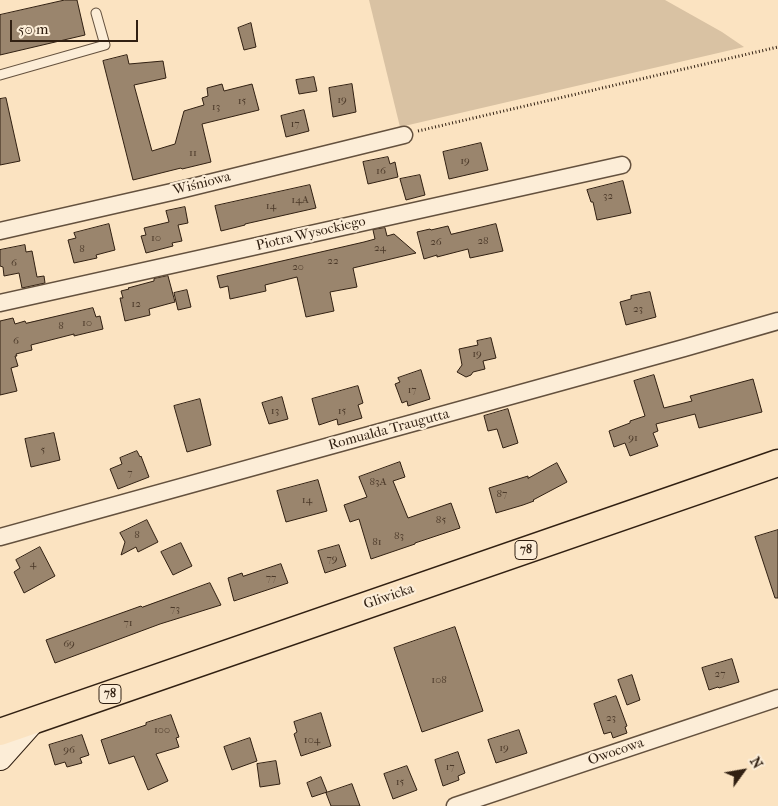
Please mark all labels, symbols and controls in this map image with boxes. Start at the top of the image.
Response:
scale bar [12,10,140,42]
text: 50 m [18,20,48,38]
house number: 19 [337,93,347,107]
house number: 15 [238,94,246,108]
house number: 13 [212,100,220,114]
house number: 17 [290,117,300,131]
house number: 11 [189,146,197,160]
house number: 19 [460,154,470,168]
house number: 16 [376,164,386,178]
street label: Wiśniowa [172,169,232,199]
house number: 32 [603,189,613,203]
house number: 14A [291,193,309,207]
house number: 14 [266,199,276,213]
street label: Piotra Wysockiego [255,213,367,255]
house number: 10 [151,231,161,245]
house number: 28 [477,234,489,248]
house number: 26 [430,235,442,249]
house number: 24 [374,241,386,255]
house number: 8 [79,242,85,256]
house number: 22 [327,254,339,268]
house number: 6 [11,256,17,270]
house number: 20 [292,260,304,274]
house number: 12 [131,297,141,311]
house number: 23 [633,302,643,316]
house number: 10 [82,316,92,330]
house number: 8 [58,319,64,333]
house number: 6 [13,334,19,348]
house number: 19 [472,347,482,361]
house number: 17 [407,383,417,397]
house number: 13 [271,404,279,418]
house number: 15 [338,404,346,418]
street label: Romualda Traugutta [327,406,451,454]
house number: 91 [628,431,638,445]
house number: 5 [41,443,45,457]
house number: 7 [127,466,133,480]
house number: 83A [369,475,387,489]
house number: 87 [497,487,507,501]
house number: 14 [302,493,312,507]
house number: 85 [436,513,446,527]
house number: 8 [134,528,140,542]
house number: 83 [394,529,404,543]
house number: 81 [372,535,382,549]
road number: 78 [515,540,537,560]
house number: 79 [326,552,338,566]
house number: 4 [30,557,36,571]
house number: 77 [266,571,276,585]
street label: Gliwicka [362,581,416,613]
house number: 73 [170,602,180,616]
house number: 71 [123,616,133,630]
house number: 69 [63,637,75,651]
house number: 27 [715,667,725,681]
house number: 108 [431,673,447,687]
road number: 78 [99,684,121,704]
house number: 23 [606,711,616,725]
house number: 100 [154,723,170,737]
house number: 104 [304,733,320,747]
street label: Owocowa [586,735,646,769]
house number: 19 [499,741,509,755]
house number: 96 [63,743,75,757]
north arrow [718,746,768,796]
text: N [746,754,766,772]
house number: 17 [445,760,455,774]
house number: 15 [396,775,404,789]

